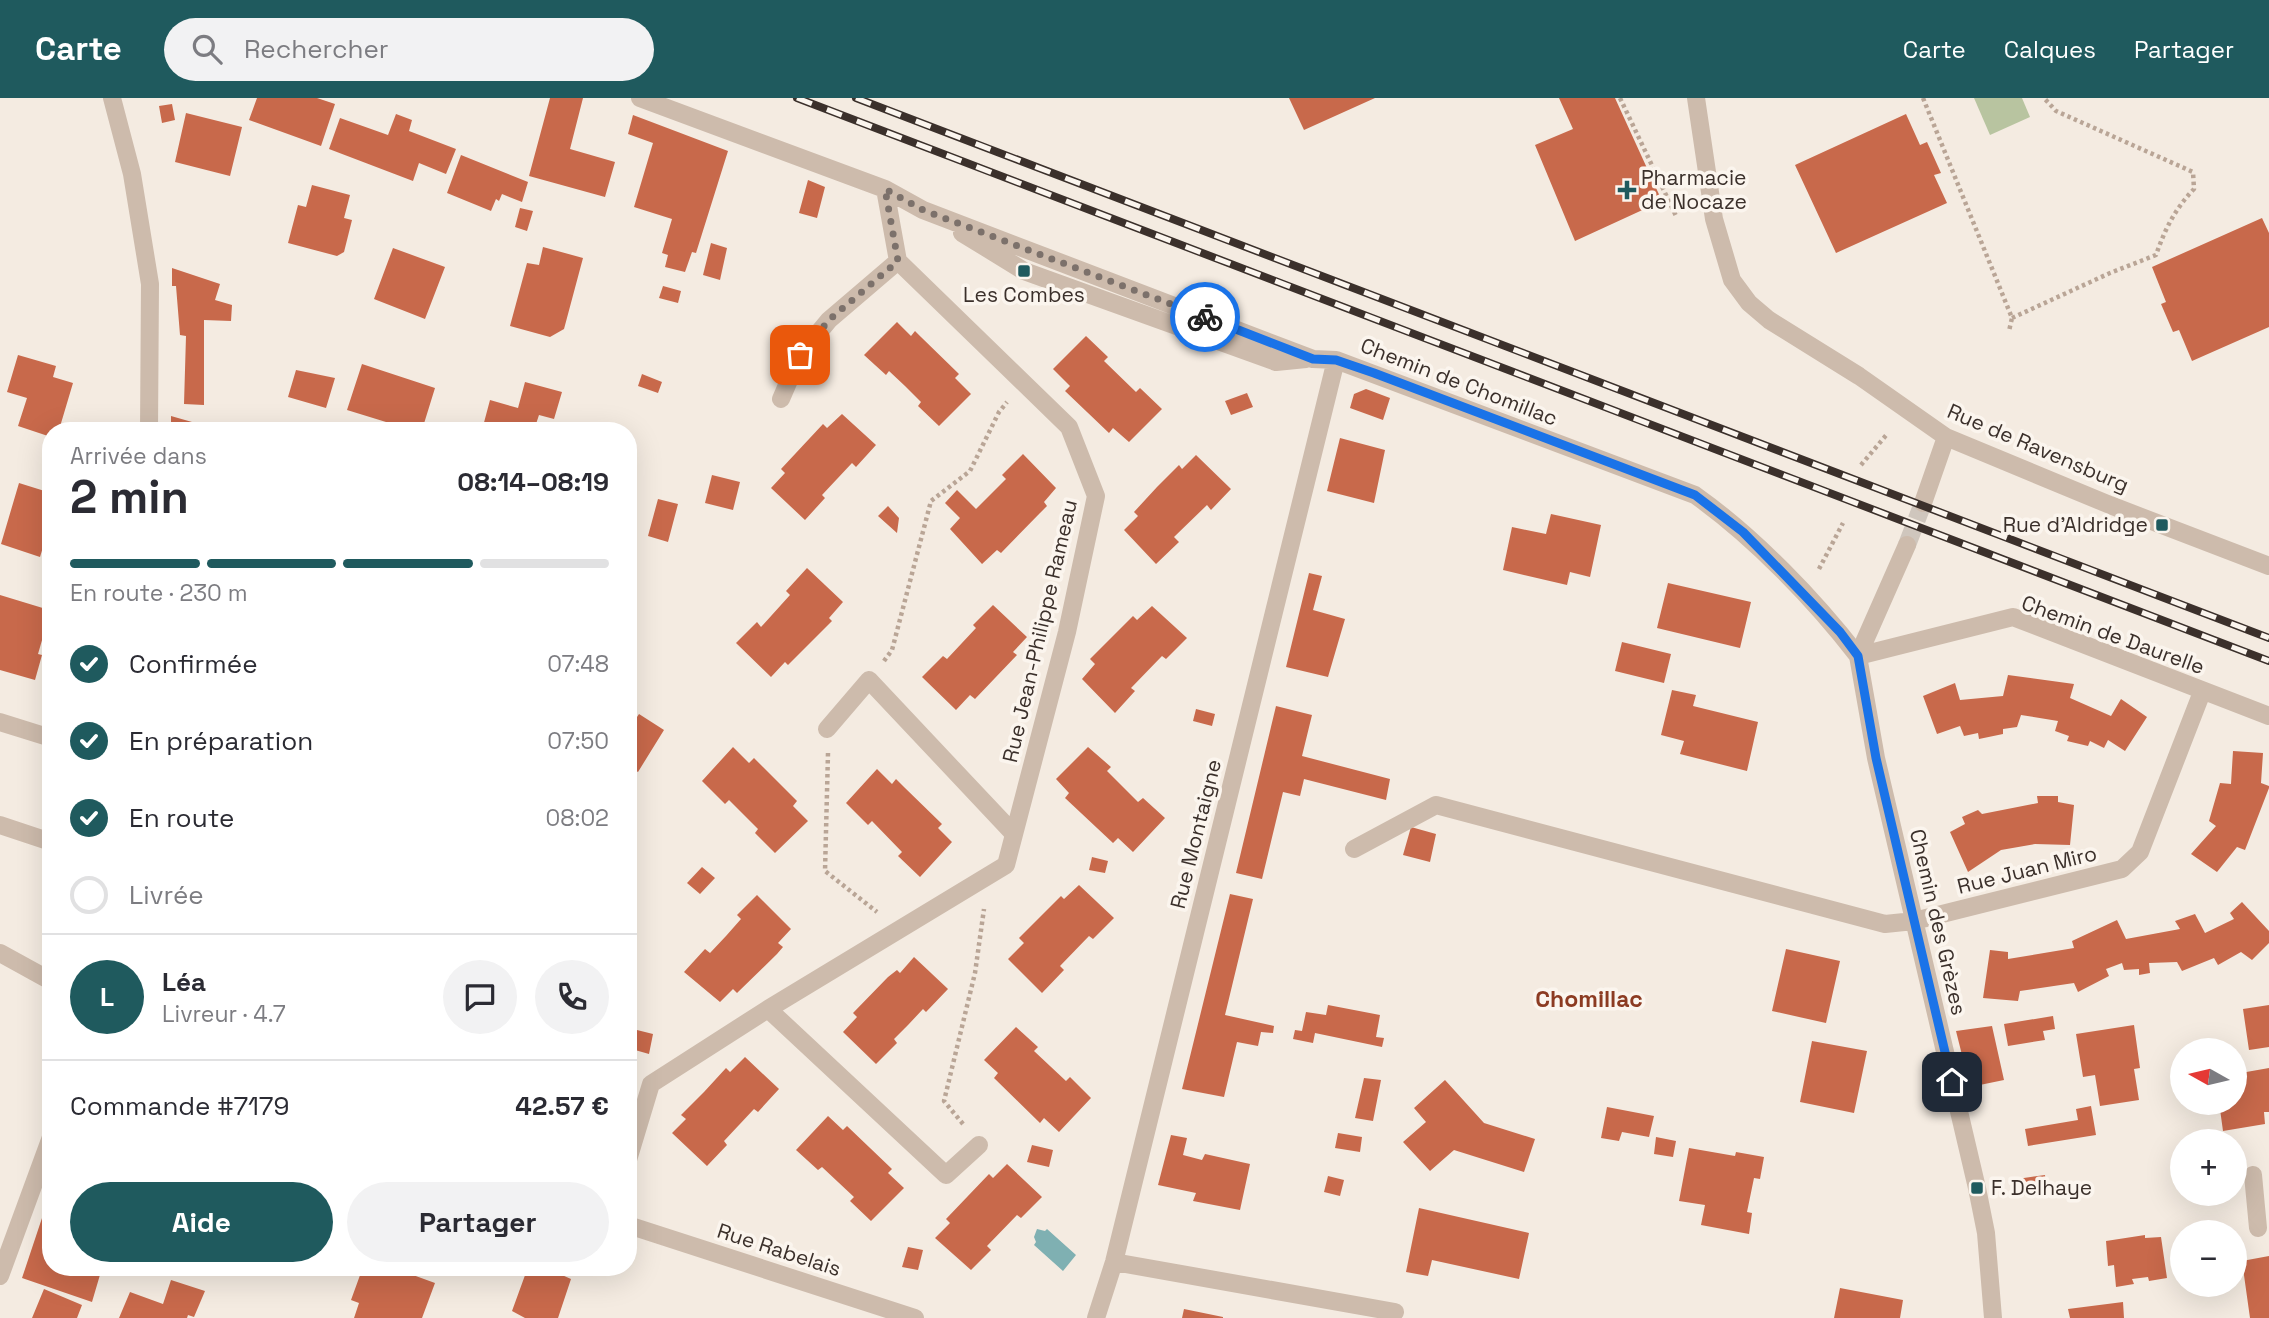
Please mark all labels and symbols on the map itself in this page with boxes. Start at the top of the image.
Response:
place label: Pharmacie de Nocaze [1641,164,1747,215]
marker: Pharmacie de Nocaze [1619,182,1635,198]
marker: Les Combes [1016,263,1032,279]
place label: Les Combes [963,281,1085,308]
courier [1170,282,1240,352]
pin [770,325,830,385]
street label: Chemin de Chomillac [1357,332,1561,432]
street label: Rue de Ravensburg [1943,397,2133,498]
street label: Rue Jean-Philippe Rameau [996,497,1083,765]
place label: Rue d'Aldridge [2003,511,2148,538]
marker: Rue d'Aldridge [2154,517,2170,533]
street label: Chemin de Daurelle [2018,589,2208,680]
street label: Rue Montaigne [1164,756,1227,912]
street label: Chemin des Grèzes [1904,826,1973,1018]
street label: Rue Juan Miro [1954,839,2099,900]
district label: Chomillac [1535,984,1643,1014]
north arrow [2170,1038,2247,1115]
pin [1922,1052,1982,1112]
place label: F. Delhaye [1991,1174,2092,1201]
marker: F. Delhaye [1969,1180,1985,1196]
street label: Rue Rabelais [714,1217,845,1282]

